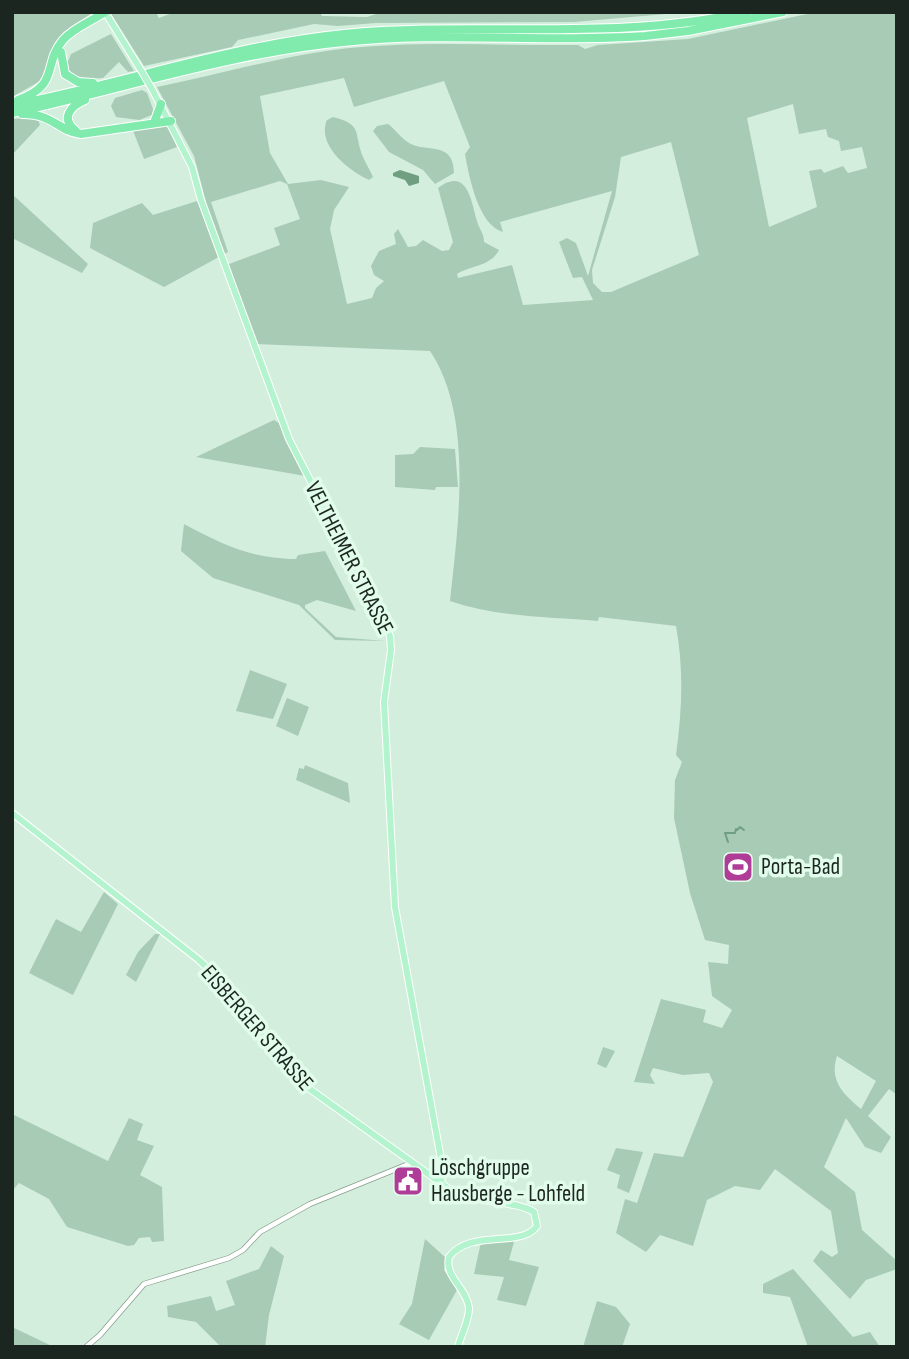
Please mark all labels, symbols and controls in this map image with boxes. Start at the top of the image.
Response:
street label: VELTHEIMER STRASSE [299,477,399,639]
sports icon: Porta-Bad [721,850,755,884]
place label: Porta-Bad [761,853,840,881]
street label: EISBERGER STRASSE [195,959,319,1097]
place label: Löschgruppe Hausberge - Lohfeld [431,1154,585,1208]
public building icon: Löschgruppe Hausberge - Lohfeld [391,1164,425,1198]

